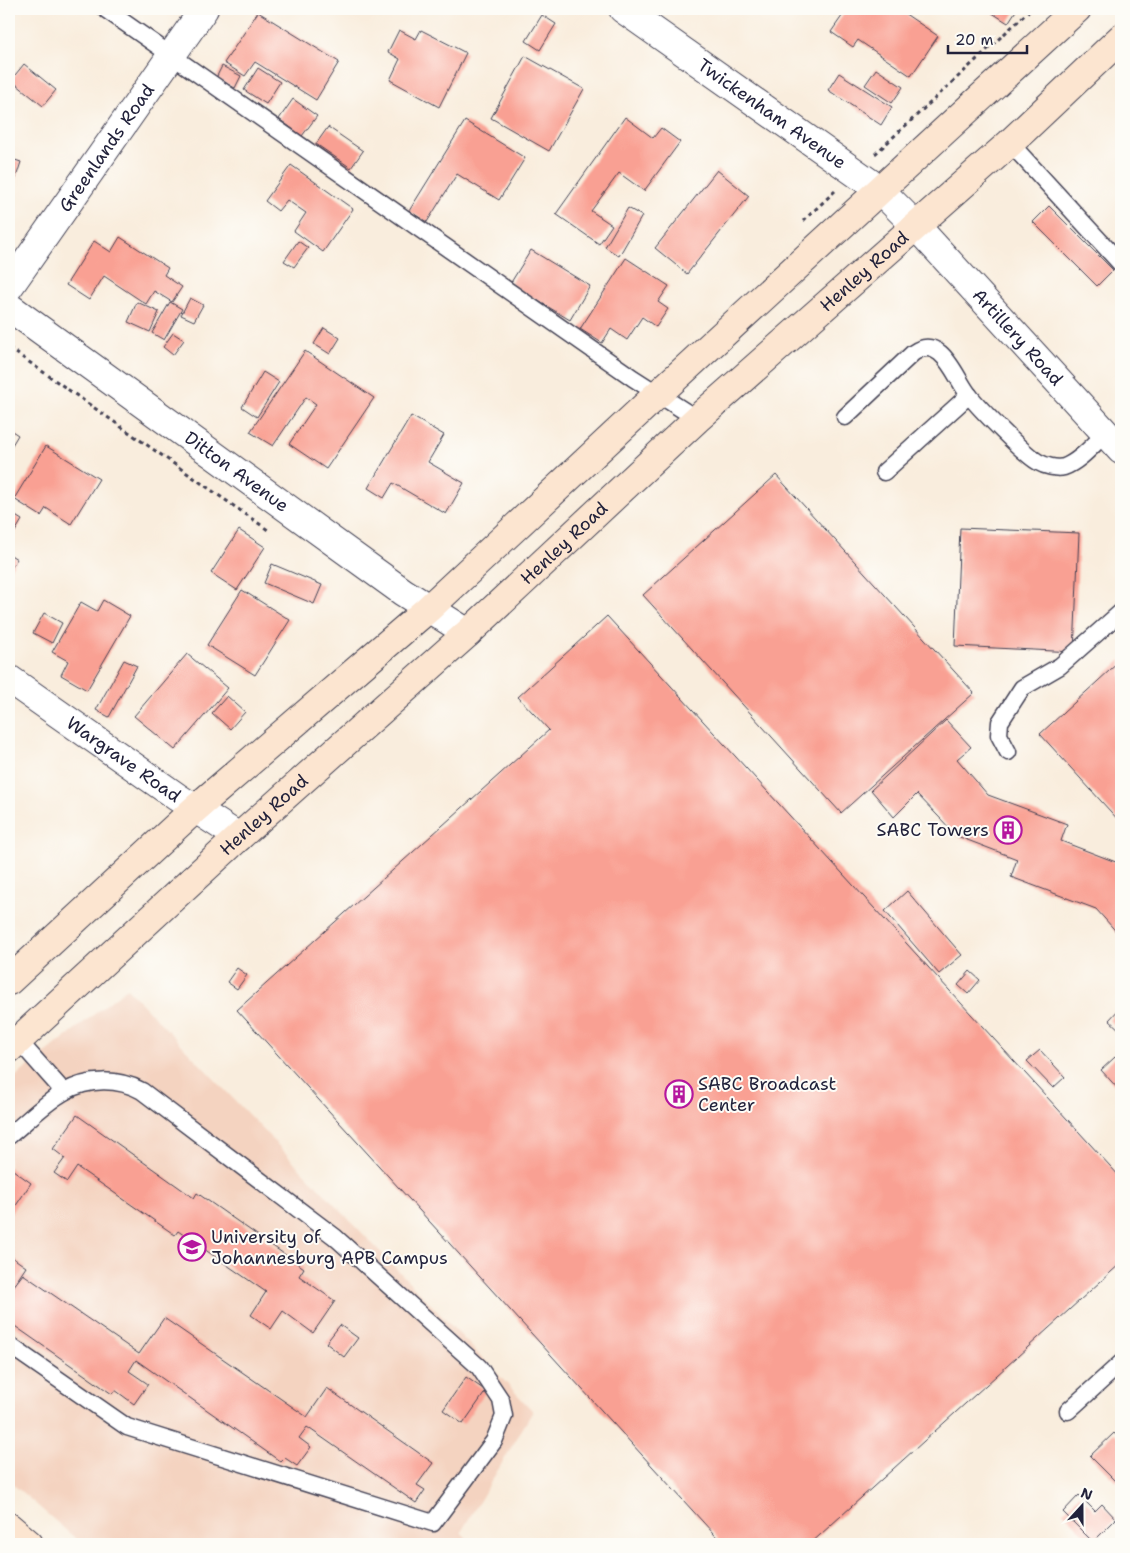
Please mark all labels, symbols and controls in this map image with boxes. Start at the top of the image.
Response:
scale bar [948,22,1026,54]
text: 20 m [955,30,994,50]
street label: Twickenham Avenue [693,53,851,174]
street label: Greenlands Road [53,79,160,217]
street label: Henley Road [815,226,914,317]
street label: Artillery Road [967,284,1068,391]
street label: Ditton Avenue [180,426,294,518]
street label: Henley Road [515,497,613,590]
street label: Wargrave Road [62,711,186,808]
street label: Henley Road [214,769,313,861]
building icon: SABC Towers [993,815,1023,845]
place label: SABC Towers [877,818,989,842]
place label: SABC Broadcast Center [698,1072,836,1117]
building icon: SABC Broadcast Center [664,1079,694,1109]
place label: University of Johannesburg APB Campus [211,1225,448,1270]
school or university icon: University of Johannesburg APB Campus [177,1232,207,1262]
north arrow [1058,1480,1108,1530]
text: N [1078,1483,1095,1504]

